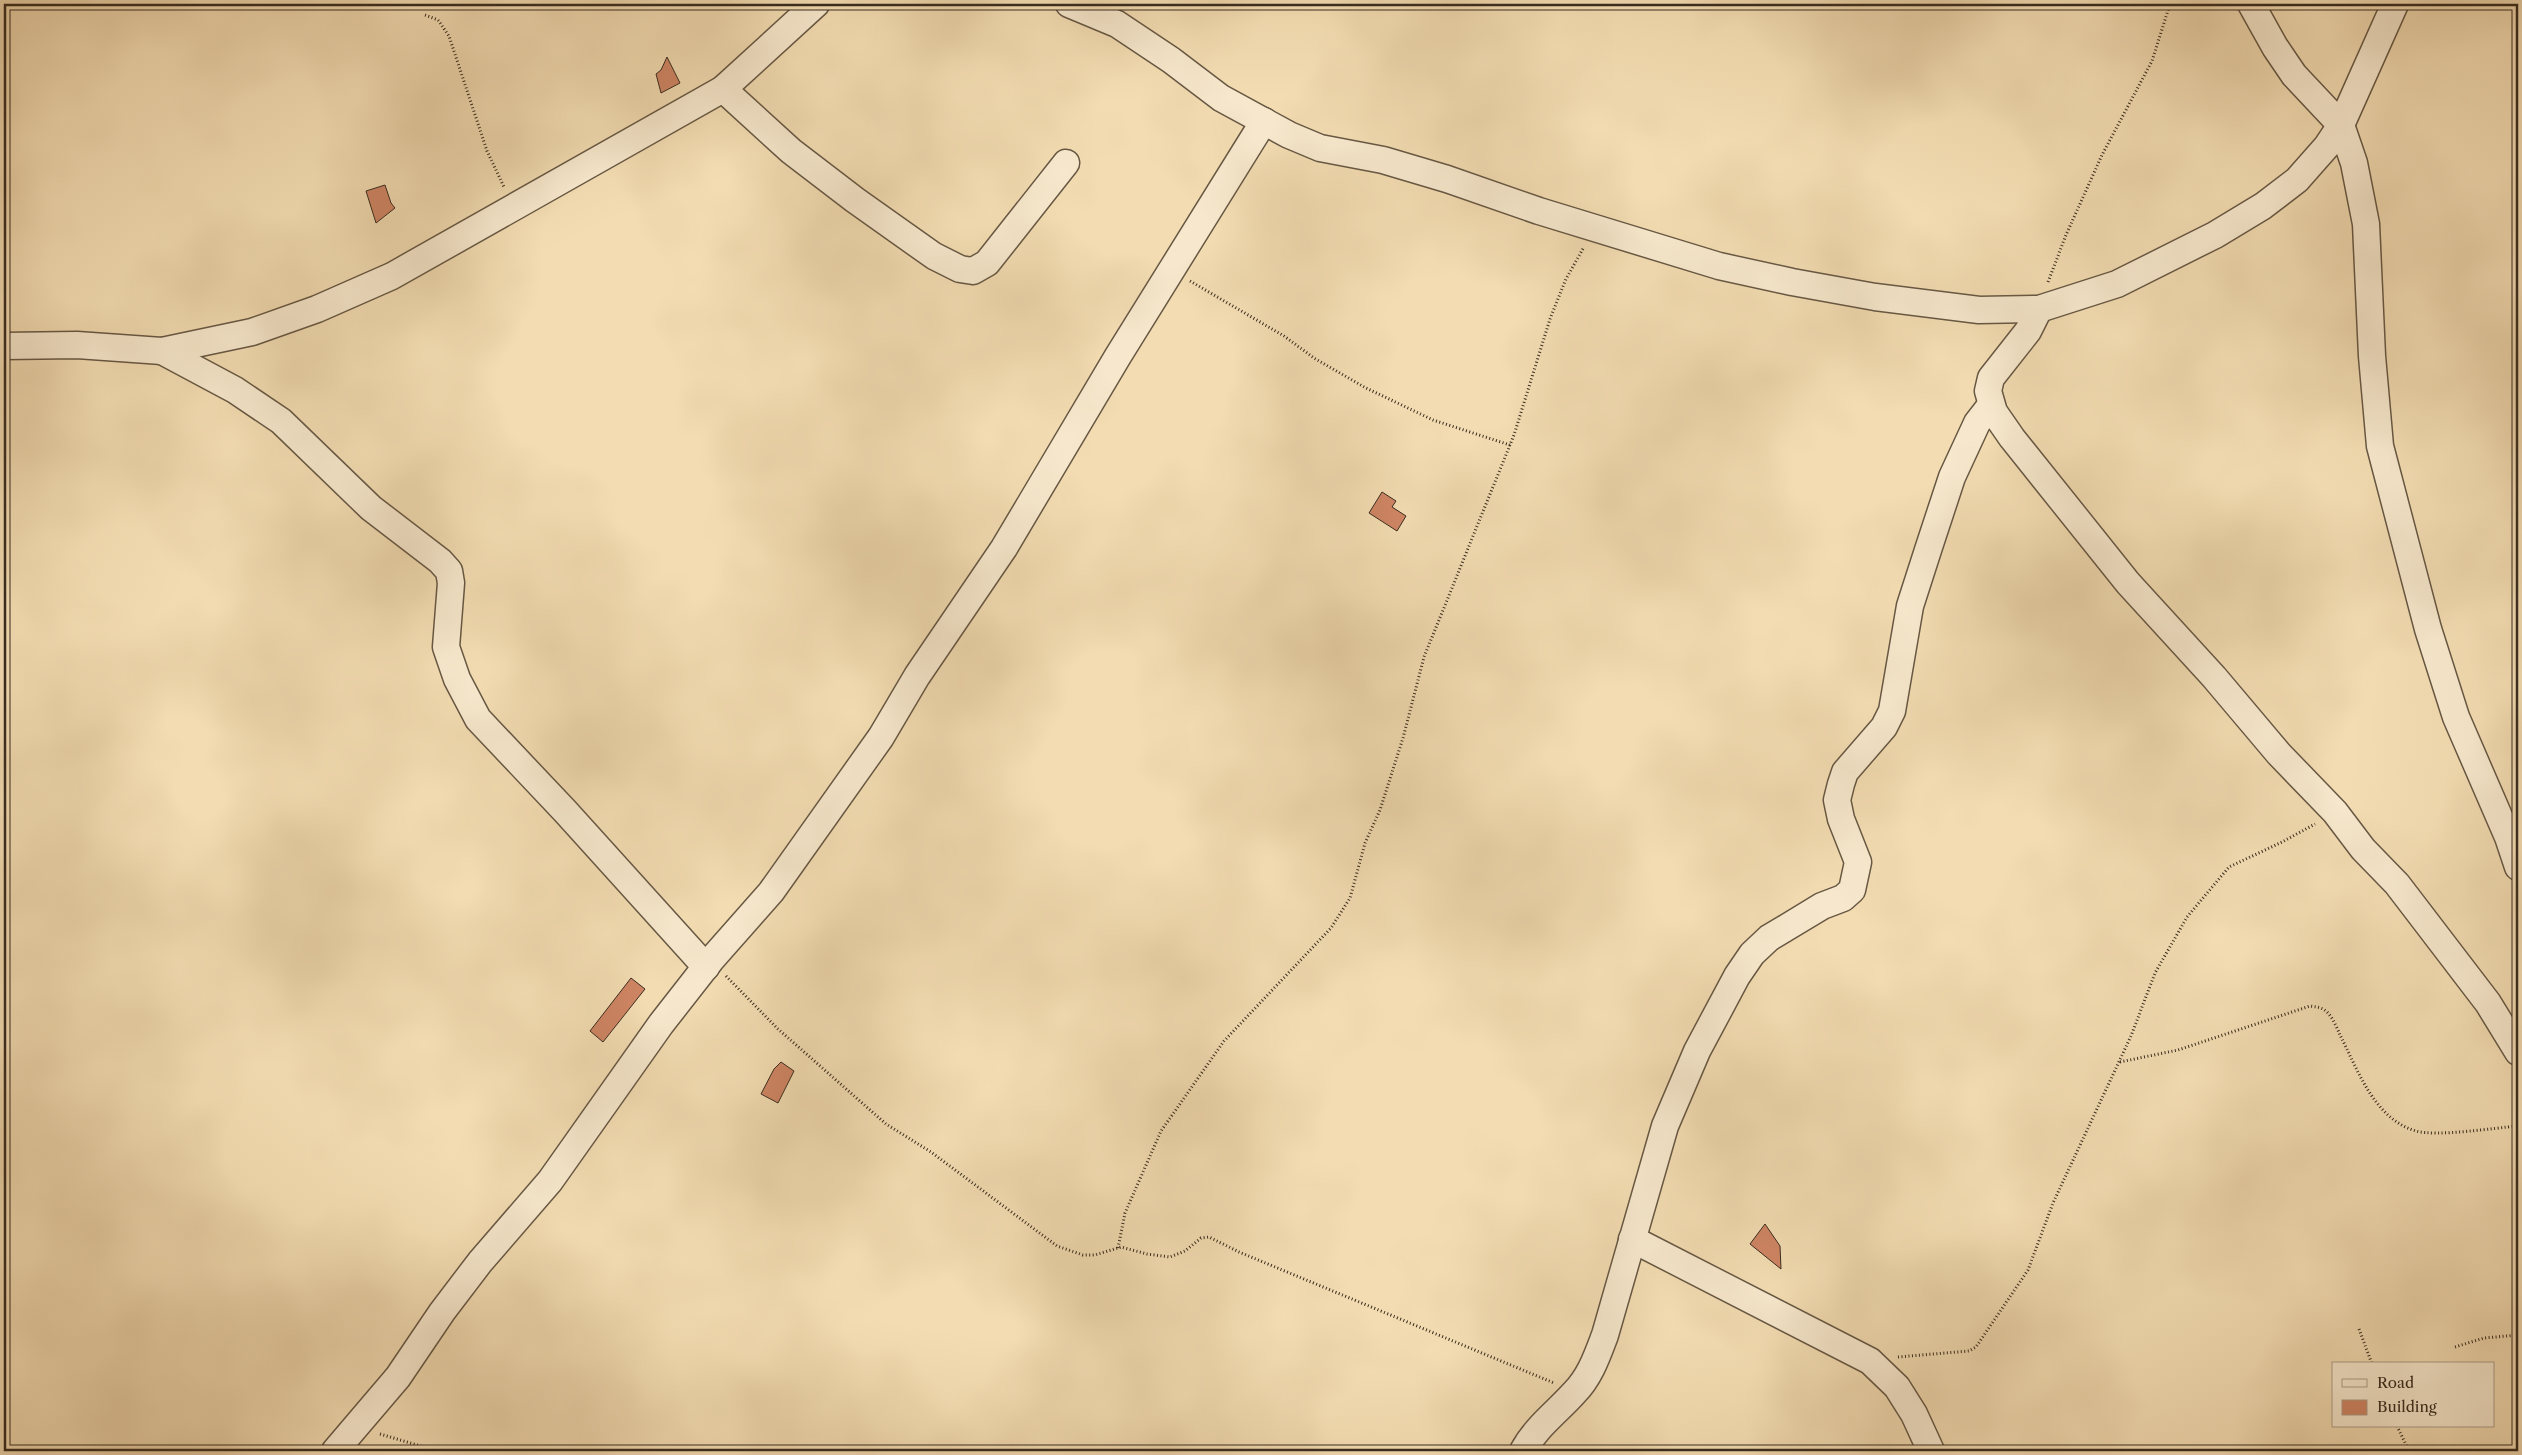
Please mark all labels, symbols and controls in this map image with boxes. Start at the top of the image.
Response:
legend [2332,1362,2494,1428]
text: Road [2377,1373,2414,1392]
text: Building [2377,1397,2437,1416]

